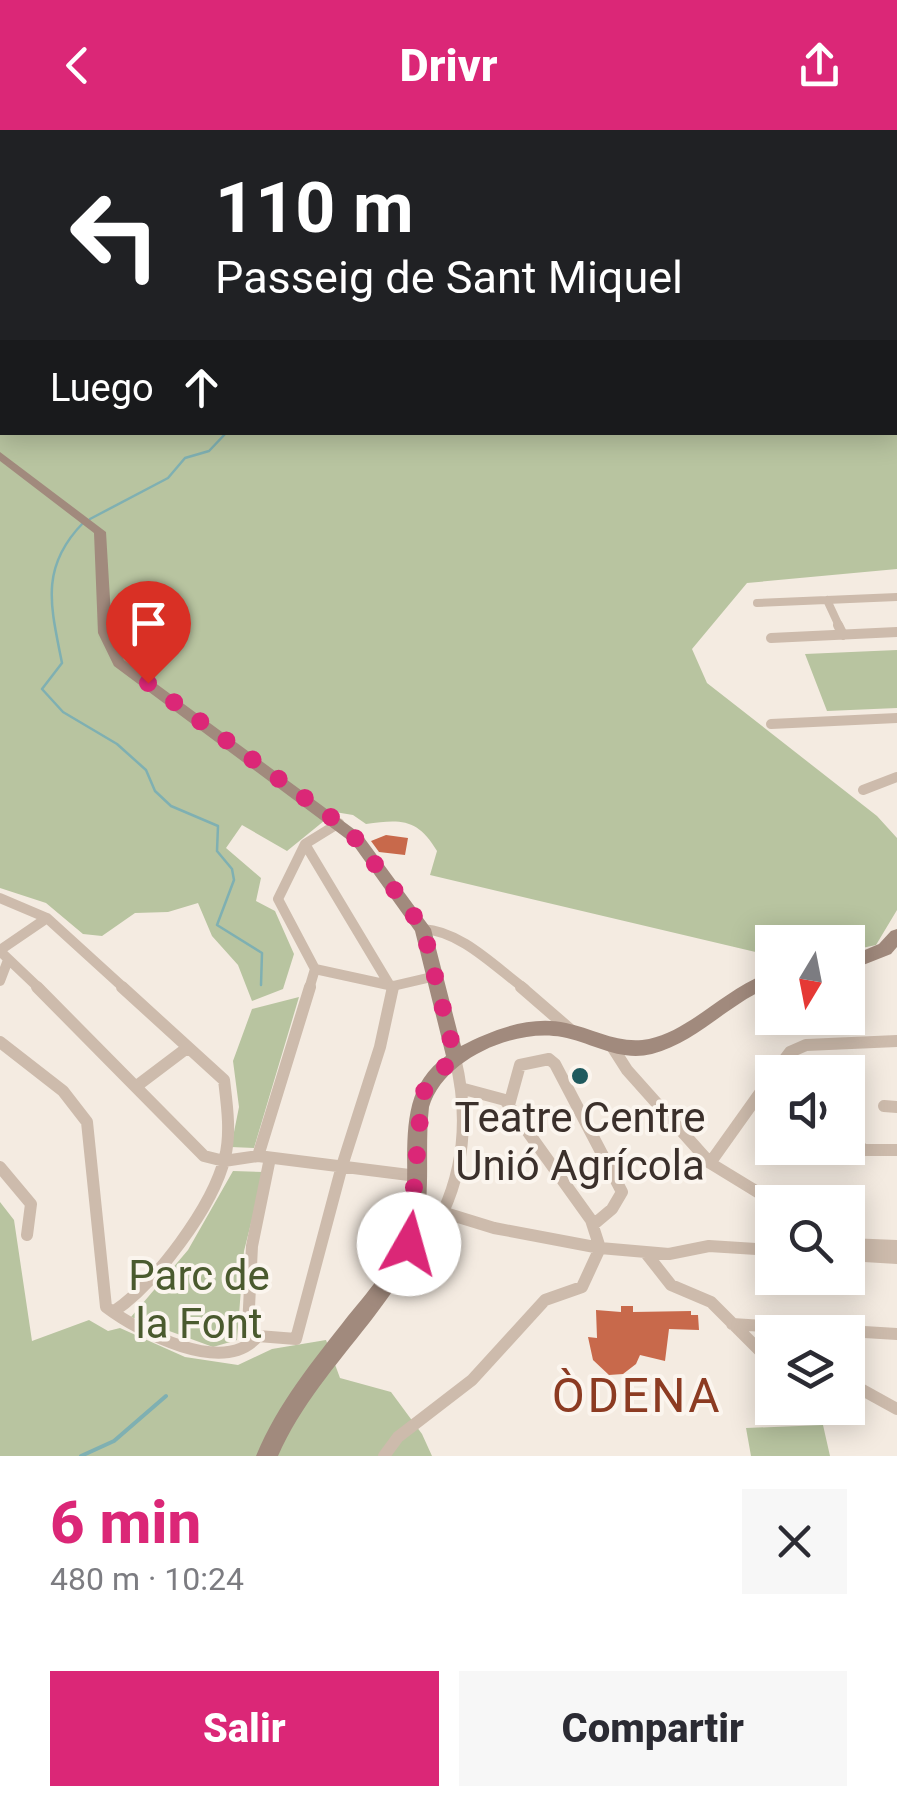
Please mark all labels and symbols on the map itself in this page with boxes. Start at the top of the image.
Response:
pin [106,581,191,684]
north arrow [755,925,865,1035]
marker: Teatre Centre Unió Agrícola [569,1065,591,1087]
place label: Teatre Centre Unió Agrícola [454,1093,706,1190]
position arrow [357,1192,461,1296]
park label: Parc de la Font [128,1251,270,1348]
district label: ÒDENA [552,1367,722,1424]

